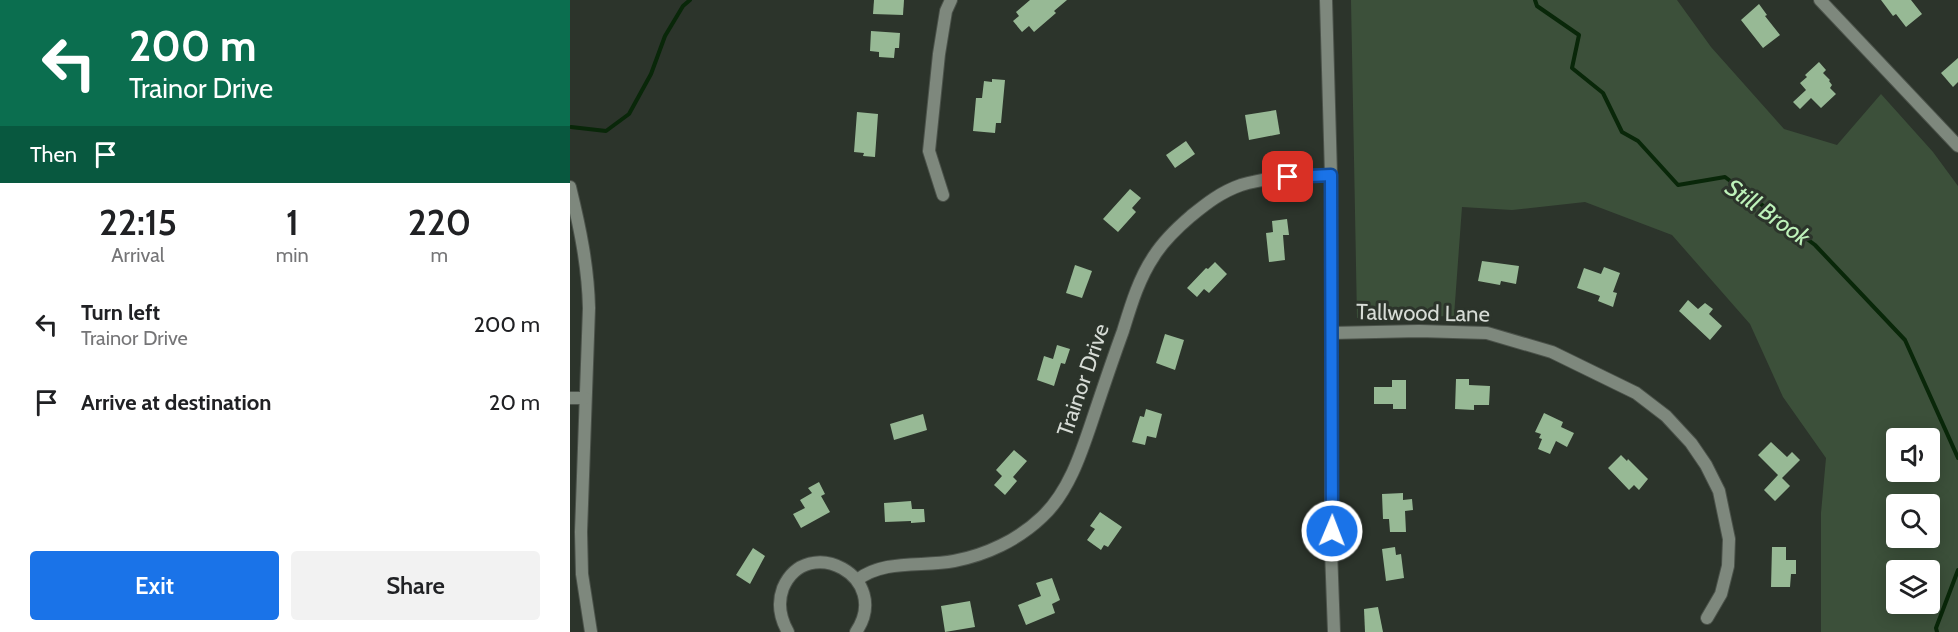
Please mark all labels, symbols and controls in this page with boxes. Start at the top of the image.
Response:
text: 200 m [129,20,256,72]
icon: left [30,24,108,102]
text: Trainor Drive [129,72,273,105]
icon: arrive [89,138,122,171]
text: Then [30,141,77,168]
pin [1262,151,1313,202]
icon: arrive [1271,160,1304,193]
water label: Still Brook [1720,172,1817,252]
text: 22:15 [99,200,177,244]
text: 1 [286,200,299,244]
text: 220 [408,200,471,244]
text: Arrival [111,243,165,267]
text: min [276,243,309,267]
text: m [431,243,448,267]
street label: Tallwood Lane [1356,298,1490,328]
text: Turn left [81,299,160,326]
icon: left [30,308,63,341]
text: 200 m [474,311,540,338]
street label: Trainor Drive [1051,320,1115,440]
text: Trainor Drive [81,326,188,350]
icon: arrive [30,386,63,419]
text: Arrive at destination [81,389,271,416]
text: 20 m [489,389,540,416]
map controls [1886,428,1940,614]
button: sound [1886,428,1940,482]
button: search [1886,494,1940,548]
position arrow [1300,499,1364,563]
button: Exit [30,551,279,620]
button: Share [291,551,540,620]
button: layers [1886,560,1940,614]

